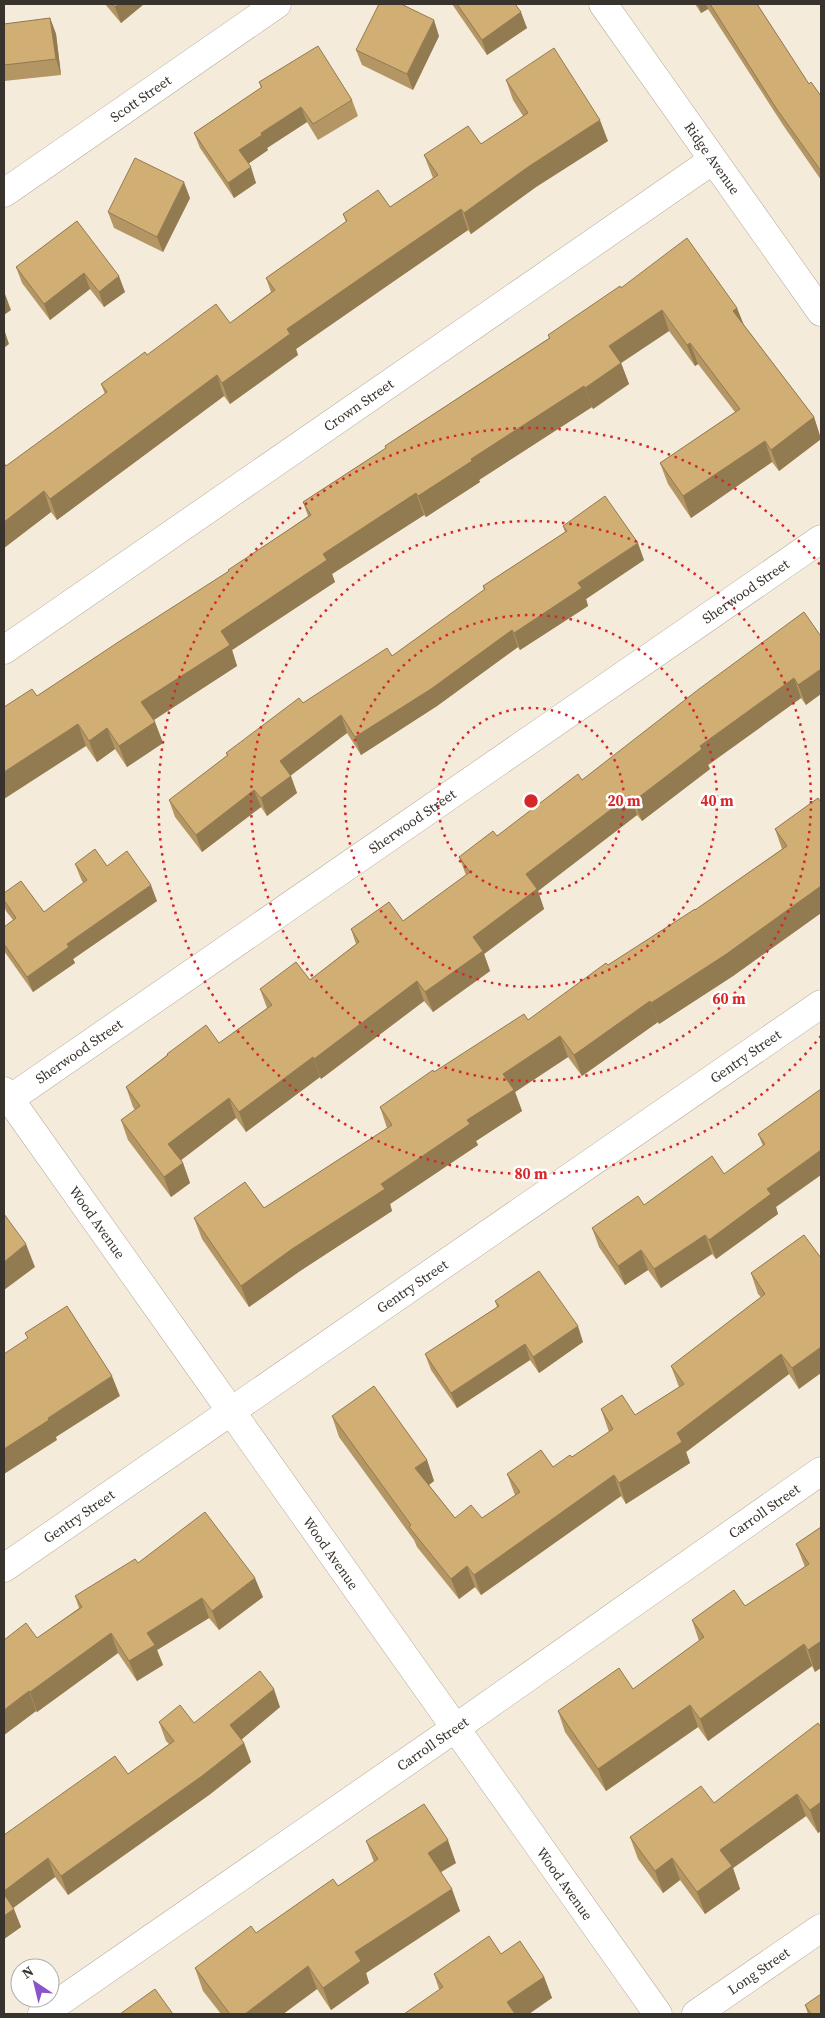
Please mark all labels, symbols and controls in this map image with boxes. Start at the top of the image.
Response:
street label: Scott Street [106,70,175,127]
street label: Ridge Avenue [680,118,745,199]
street label: Crown Street [320,373,398,436]
street label: Sherwood Street [698,554,793,628]
street label: Sherwood Street [365,784,460,858]
text: 20 m [607,790,641,811]
text: 40 m [700,790,734,811]
centre of rings [522,792,540,810]
text: 60 m [712,988,746,1009]
street label: Sherwood Street [31,1014,127,1088]
street label: Gentry Street [706,1024,785,1088]
text: 80 m [514,1163,548,1184]
street label: Wood Avenue [65,1182,130,1263]
street label: Gentry Street [373,1254,452,1318]
street label: Carroll Street [724,1479,804,1543]
street label: Gentry Street [39,1484,119,1548]
street label: Wood Avenue [298,1513,363,1594]
street label: Carroll Street [393,1712,473,1776]
street label: Wood Avenue [532,1843,598,1924]
street label: Long Street [724,1942,794,1999]
north arrow [10,1958,60,2008]
text: N [18,1961,37,1983]

